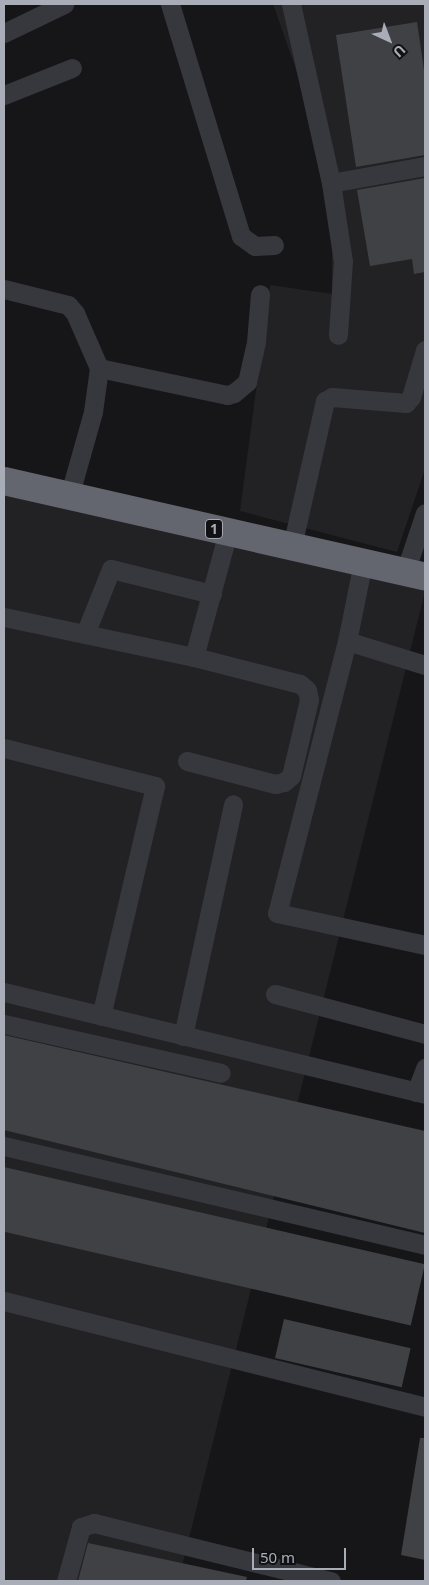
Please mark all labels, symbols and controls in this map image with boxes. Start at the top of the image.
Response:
north arrow [364,15,414,65]
text: U [389,41,410,62]
road number: 1 [204,518,224,540]
scale bar [254,1538,348,1570]
text: 50 m [260,1547,295,1567]

